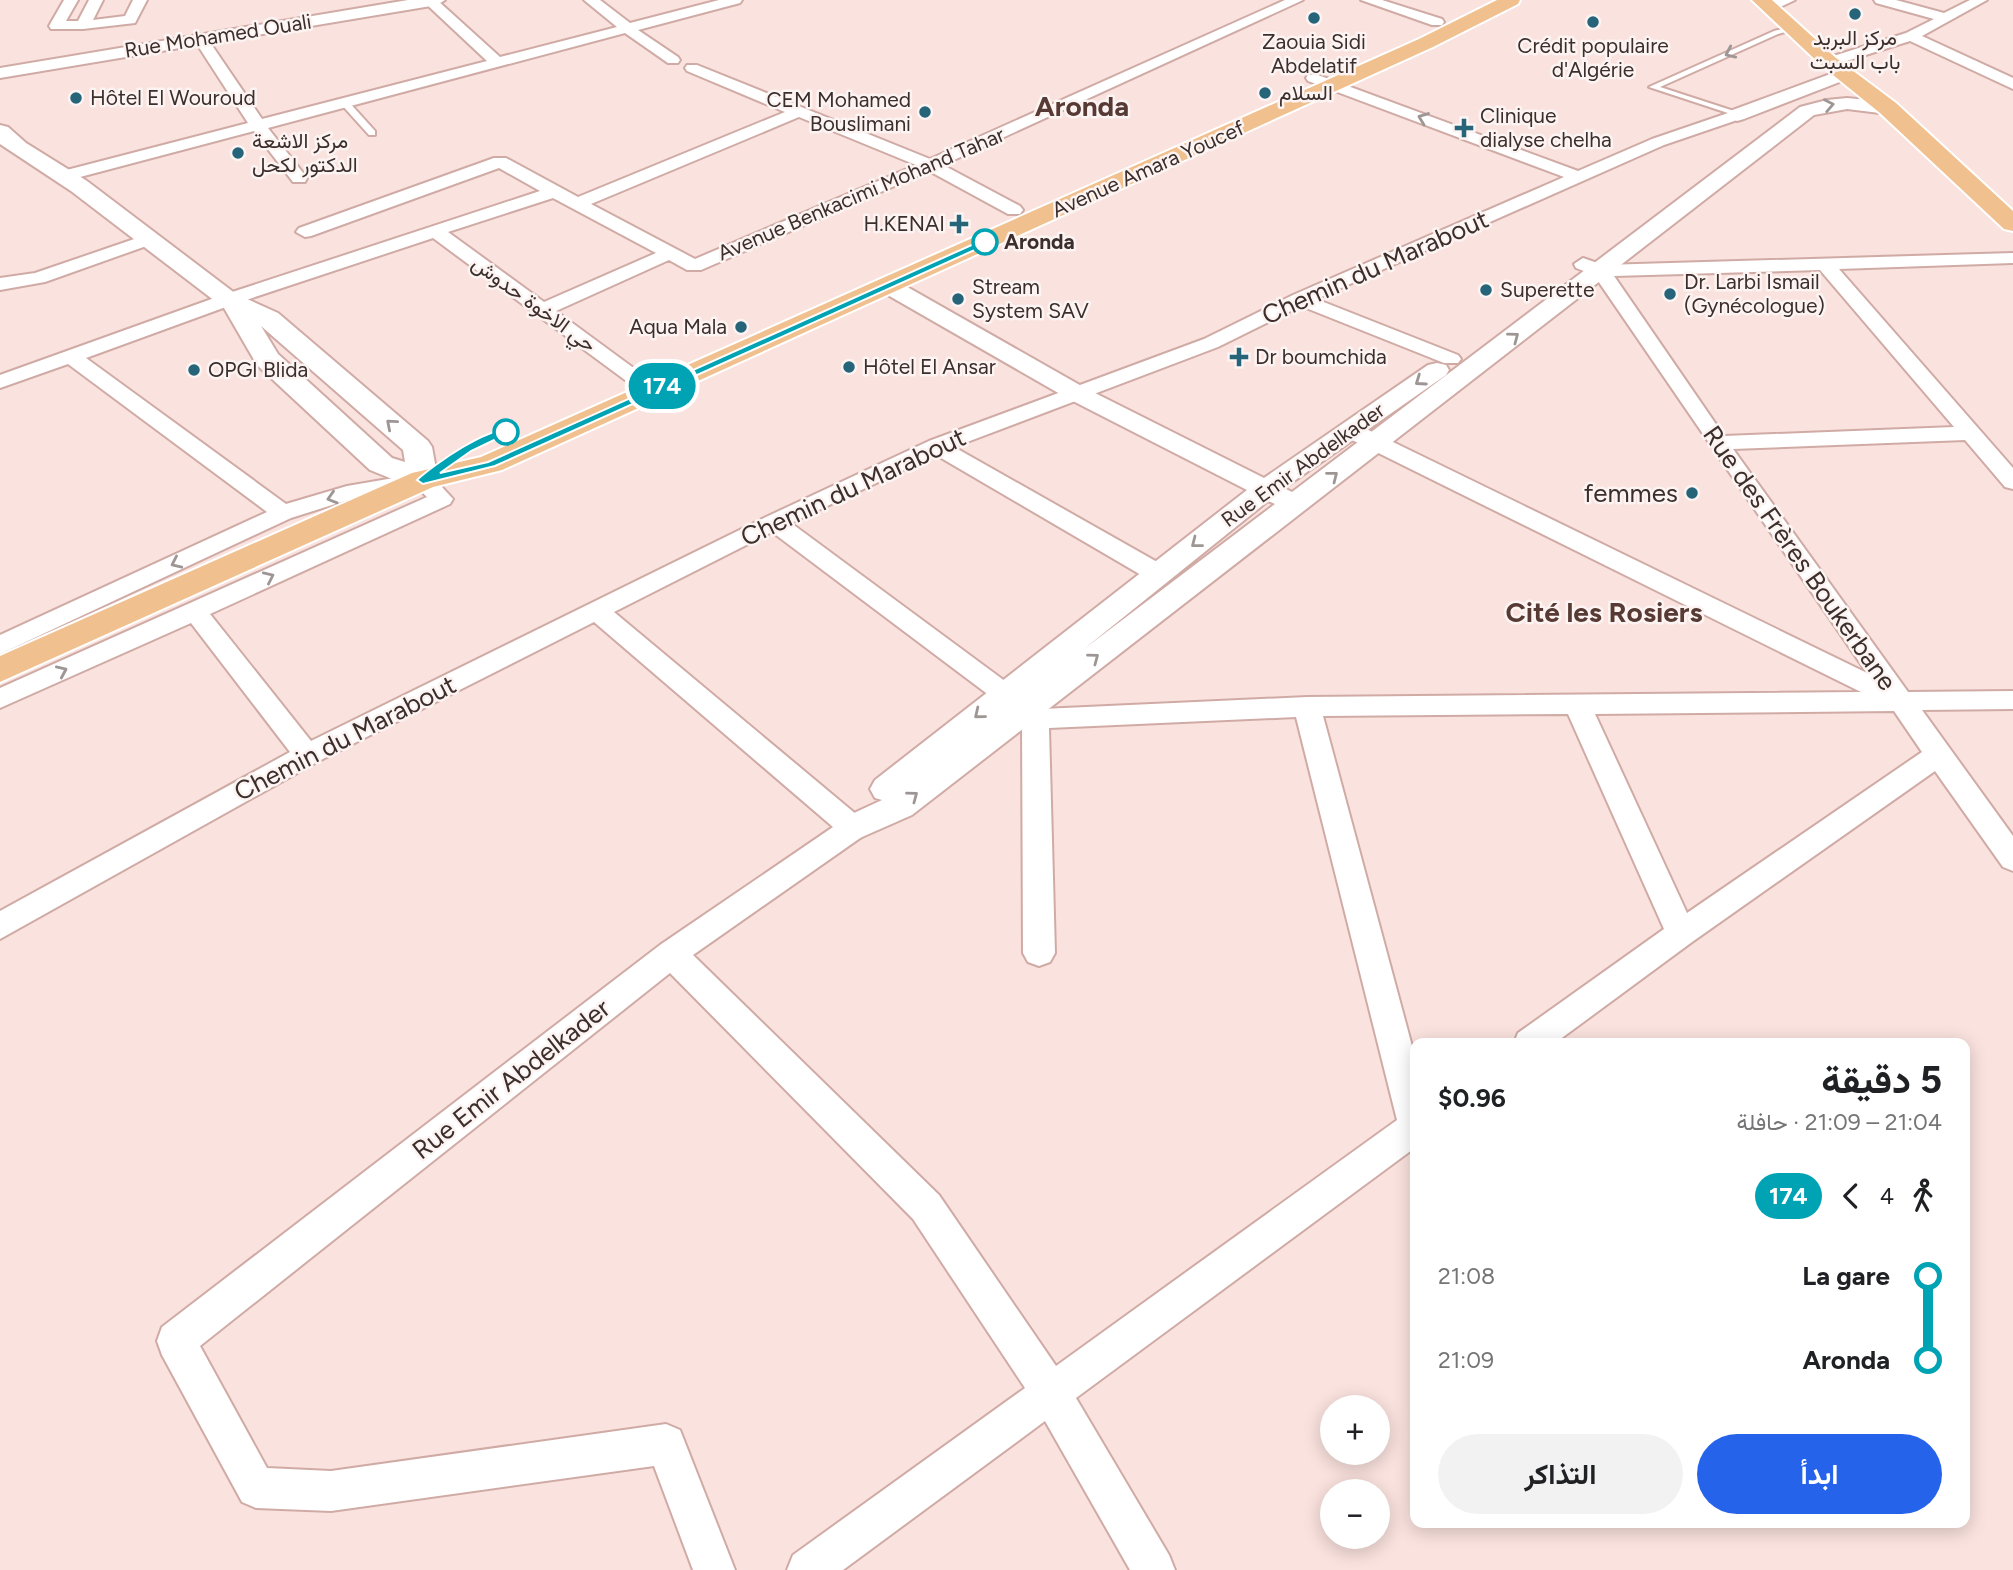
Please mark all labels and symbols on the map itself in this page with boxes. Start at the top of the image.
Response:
marker: مركز البريد باب السبت [1847,6,1863,22]
street label: Rue Mohamed Ouali [123,8,313,63]
marker: Zaouia Sidi Abdelatif [1306,10,1322,26]
marker: Crédit populaire d'Algérie [1585,14,1601,30]
place label: مركز البريد باب السبت [1810,25,1900,74]
place label: Zaouia Sidi Abdelatif [1262,29,1366,78]
place label: Crédit populaire d'Algérie [1517,33,1669,82]
one-way arrow [1725,45,1737,59]
place label: السلام [1279,80,1333,107]
place label: Hôtel El Wouroud [90,85,256,110]
marker: السلام [1257,85,1273,101]
place label: CEM Mohamed Bouslimani [766,87,911,136]
district label: Aronda [1035,89,1129,123]
marker: Hôtel El Wouroud [68,90,84,106]
one-way arrow [1823,98,1834,113]
place label: Clinique dialyse chelha [1480,103,1612,152]
marker: CEM Mohamed Bouslimani [917,104,933,120]
one-way arrow [1418,113,1430,127]
street label: Avenue Amara Youcef [1048,115,1248,222]
marker: Clinique dialyse chelha [1454,118,1474,138]
street label: Avenue Benkacimi Mohand Tahar [714,122,1008,265]
place label: مركز الاشعة الدكتور لكحل [252,128,358,178]
marker: مركز الاشعة الدكتور لكحل [230,145,246,161]
street label: Chemin du Marabout [1257,203,1493,331]
place label: H.KENAI [863,211,945,236]
marker: H.KENAI [951,216,967,232]
marker: Aronda [972,229,998,255]
place label: Aronda [1004,229,1075,254]
street label: حي الاخوة حدوش [464,250,601,361]
place label: Dr. Larbi Ismail (Gynécologue) [1684,269,1825,318]
place label: Stream System SAV [972,274,1089,323]
place label: Superette [1500,277,1594,302]
marker: Superette [1478,282,1494,298]
marker: Dr. Larbi Ismail (Gynécologue) [1662,286,1678,302]
marker: Stream System SAV [950,291,966,307]
place label: Aqua Mala [629,314,727,339]
marker: Aqua Mala [733,319,749,335]
one-way arrow [1506,333,1519,346]
place label: Dr boumchida [1255,344,1387,369]
marker: Dr boumchida [1229,347,1249,367]
place label: Hôtel El Ansar [863,354,996,379]
place label: OPGI Blida [208,357,308,382]
marker: Hôtel El Ansar [841,359,857,375]
marker: OPGI Blida [186,362,202,378]
line badge: 174 [622,363,702,409]
one-way arrow [1415,373,1428,385]
street label: Rue Emir Abdelkader [1216,397,1389,532]
unlabelled marker [493,419,519,445]
street label: Rue des Frères Boukerbane [1696,419,1904,697]
one-way arrow [387,420,400,432]
street label: Chemin du Marabout [735,421,971,553]
one-way arrow [1326,471,1338,484]
place label: femmes [1584,477,1678,509]
marker: femmes [1684,485,1700,501]
one-way arrow [326,490,339,504]
one-way arrow [1191,534,1204,547]
one-way arrow [171,555,184,569]
one-way arrow [262,571,275,585]
district label: Cité les Rosiers [1506,595,1702,629]
one-way arrow [1086,654,1099,667]
one-way arrow [55,665,67,679]
street label: Chemin du Marabout [229,668,461,808]
one-way arrow [974,706,987,719]
one-way arrow [906,792,918,805]
street label: Rue Emir Abdelkader [406,992,616,1166]

